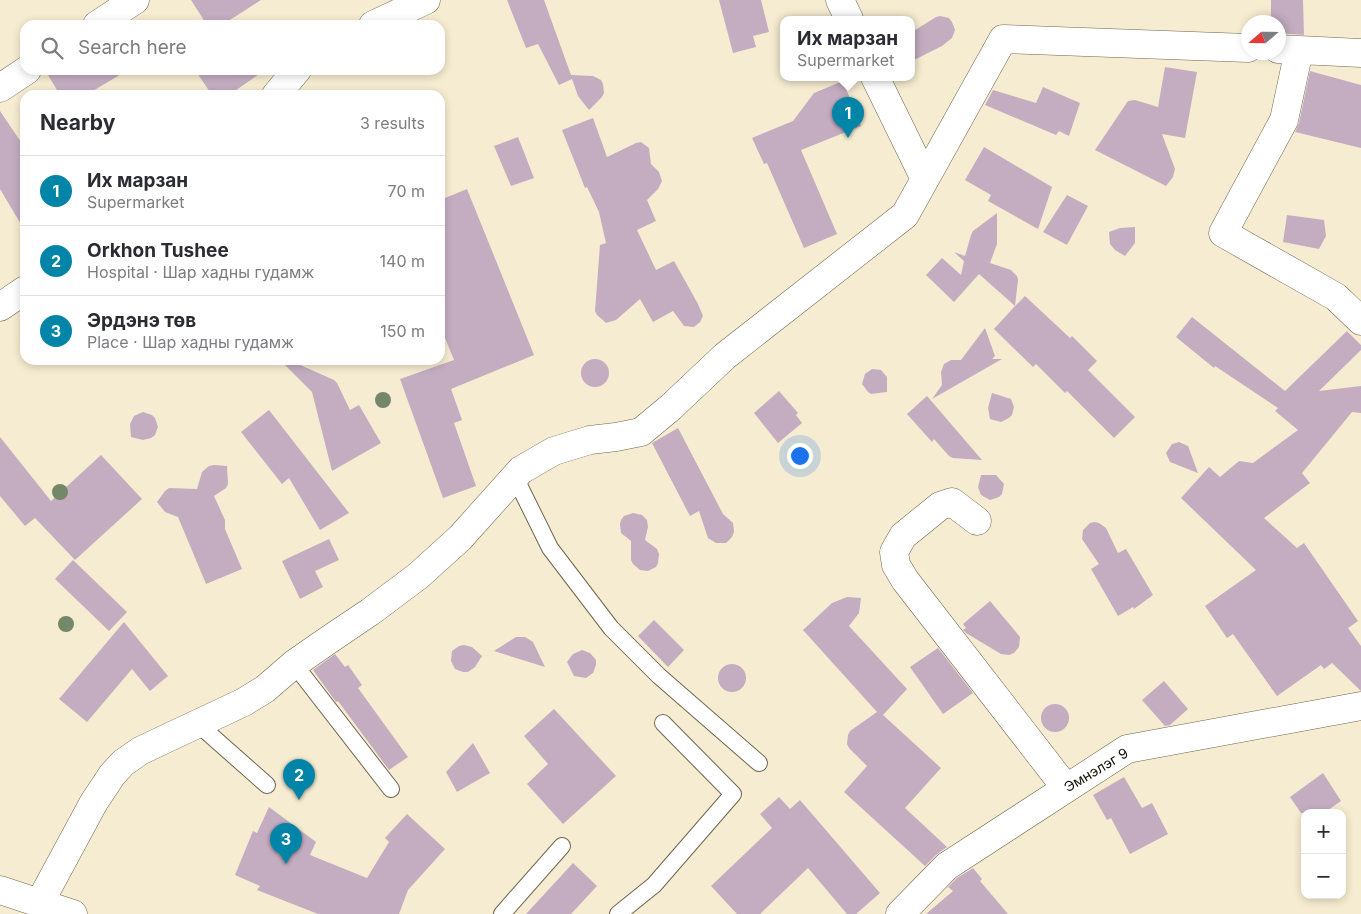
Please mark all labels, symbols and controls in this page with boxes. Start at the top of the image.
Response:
north arrow [1241,15,1286,60]
popup [780,16,915,81]
search box [20,20,445,75]
text: Их марзан [797,27,898,50]
icon: search [38,34,66,62]
text: Search here [78,36,187,59]
text: Supermarket [797,50,894,70]
pin: 1 [832,97,864,138]
text: Nearby [40,110,115,135]
text: 3 results [360,113,425,133]
text: Их марзан [87,169,188,192]
text: 1 [53,181,59,201]
text: 70 m [388,181,425,201]
text: Supermarket [87,192,184,212]
text: Orkhon Tushee [87,239,229,262]
text: 2 [51,251,61,271]
text: 140 m [380,251,425,271]
text: Hospital · Шар хадны гудамж [87,262,314,282]
text: Эрдэнэ төв [87,309,196,332]
text: 3 [51,321,61,341]
text: 150 m [380,321,425,341]
text: Place · Шар хадны гудамж [87,332,294,352]
your location [787,443,813,469]
street label: Эмнэлэг 9 [1061,744,1131,795]
pin: 2 [283,759,315,800]
map controls [1301,809,1346,899]
button: + [1301,809,1346,854]
pin: 3 [270,823,302,864]
button: − [1301,854,1346,899]

